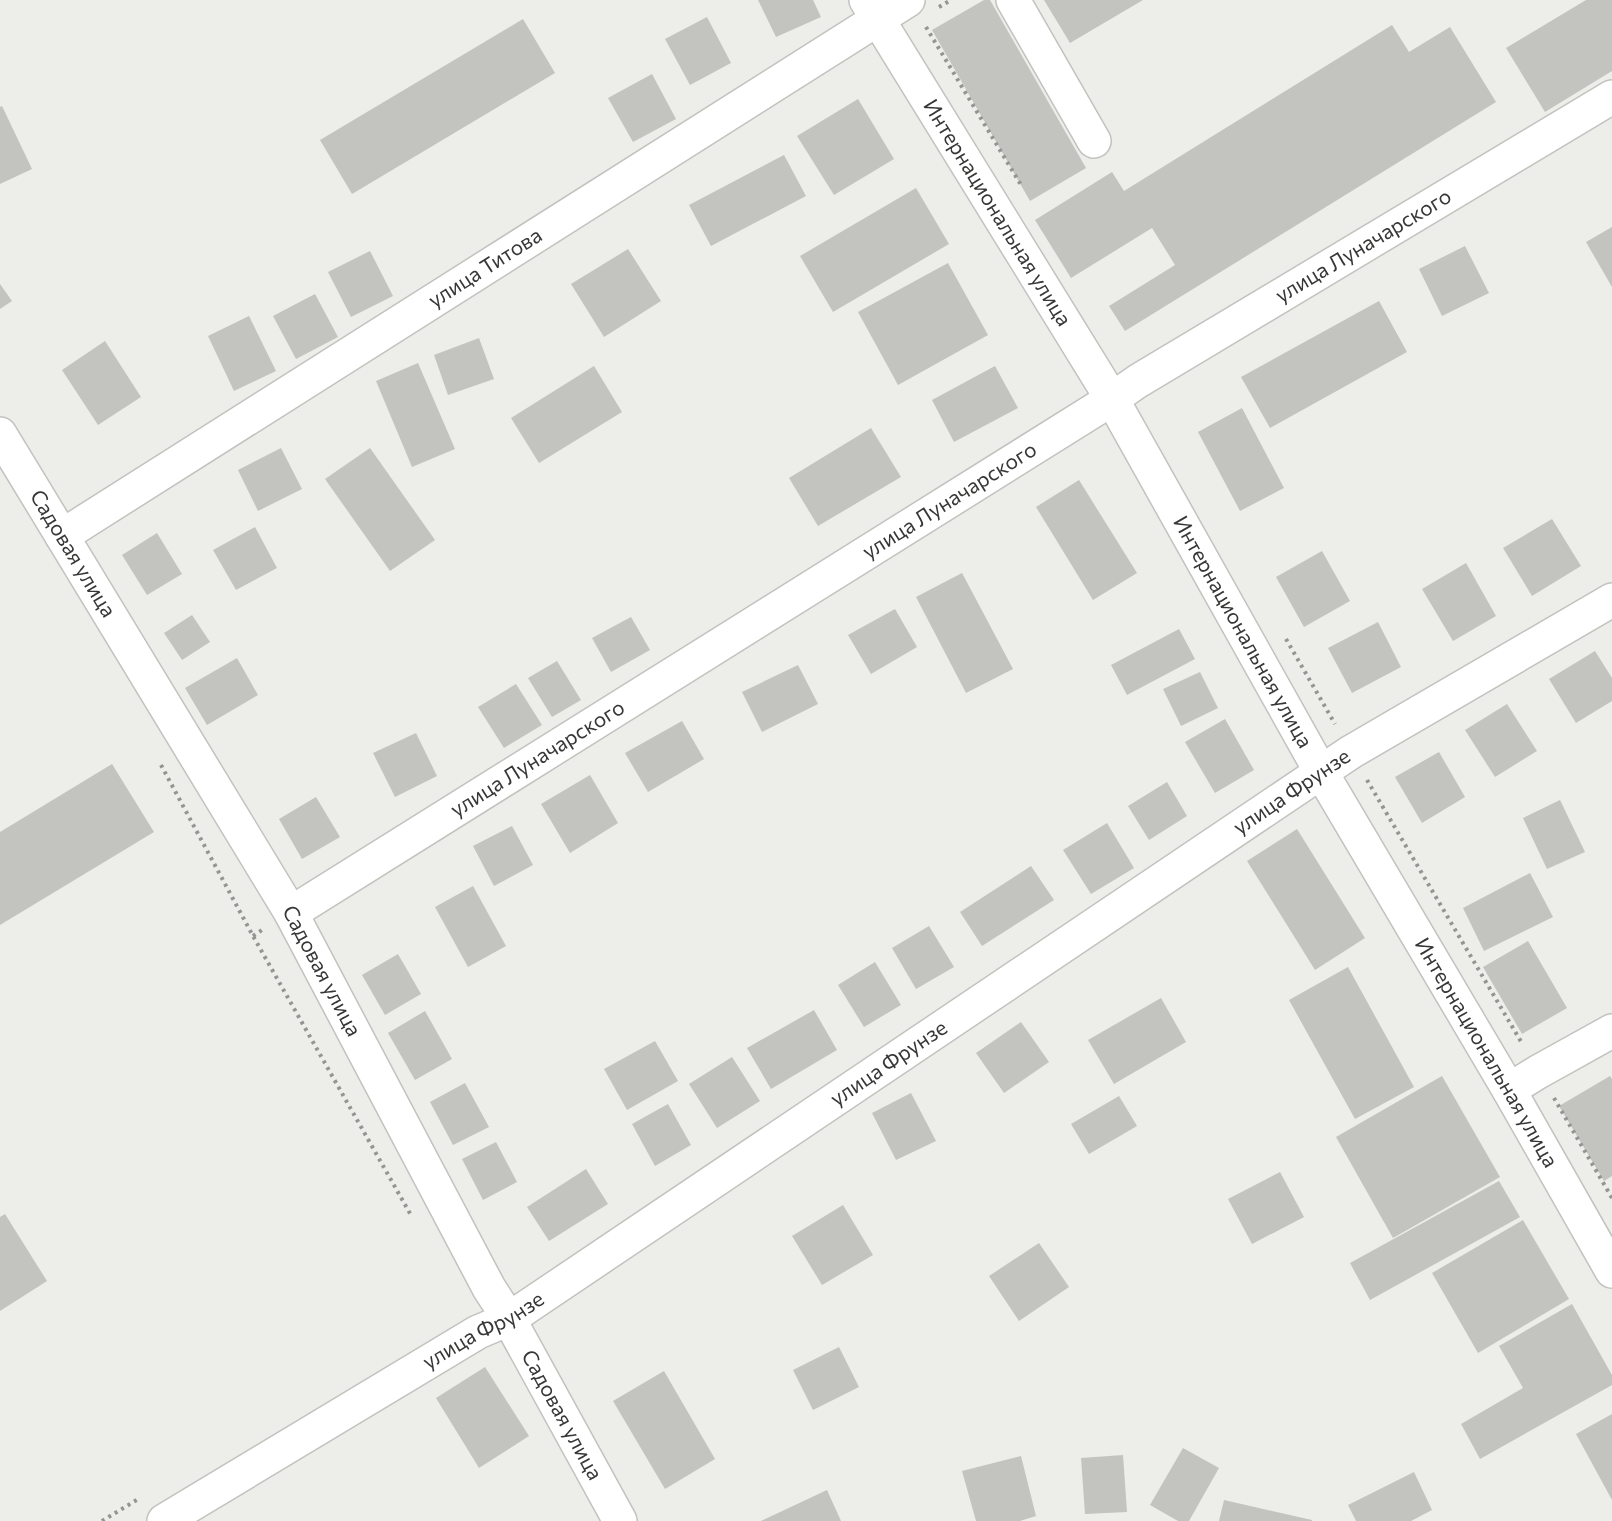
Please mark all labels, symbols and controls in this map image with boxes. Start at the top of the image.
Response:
street label: Интернациональная улица [919,94,1078,330]
street label: улица Луначарского [1270,182,1455,307]
street label: улица Титова [423,221,546,312]
street label: улица Луначарского [857,436,1040,563]
street label: Садовая улица [26,485,122,621]
street label: Интернациональная улица [1169,511,1319,752]
street label: улица Луначарского [445,693,629,821]
street label: улица Фрунзе [1228,742,1354,839]
street label: Садовая улица [278,900,368,1040]
street label: Интернациональная улица [1411,933,1564,1171]
street label: улица Фрунзе [825,1014,951,1110]
street label: улица Фрунзе [417,1285,548,1374]
street label: Садовая улица [517,1345,609,1484]

